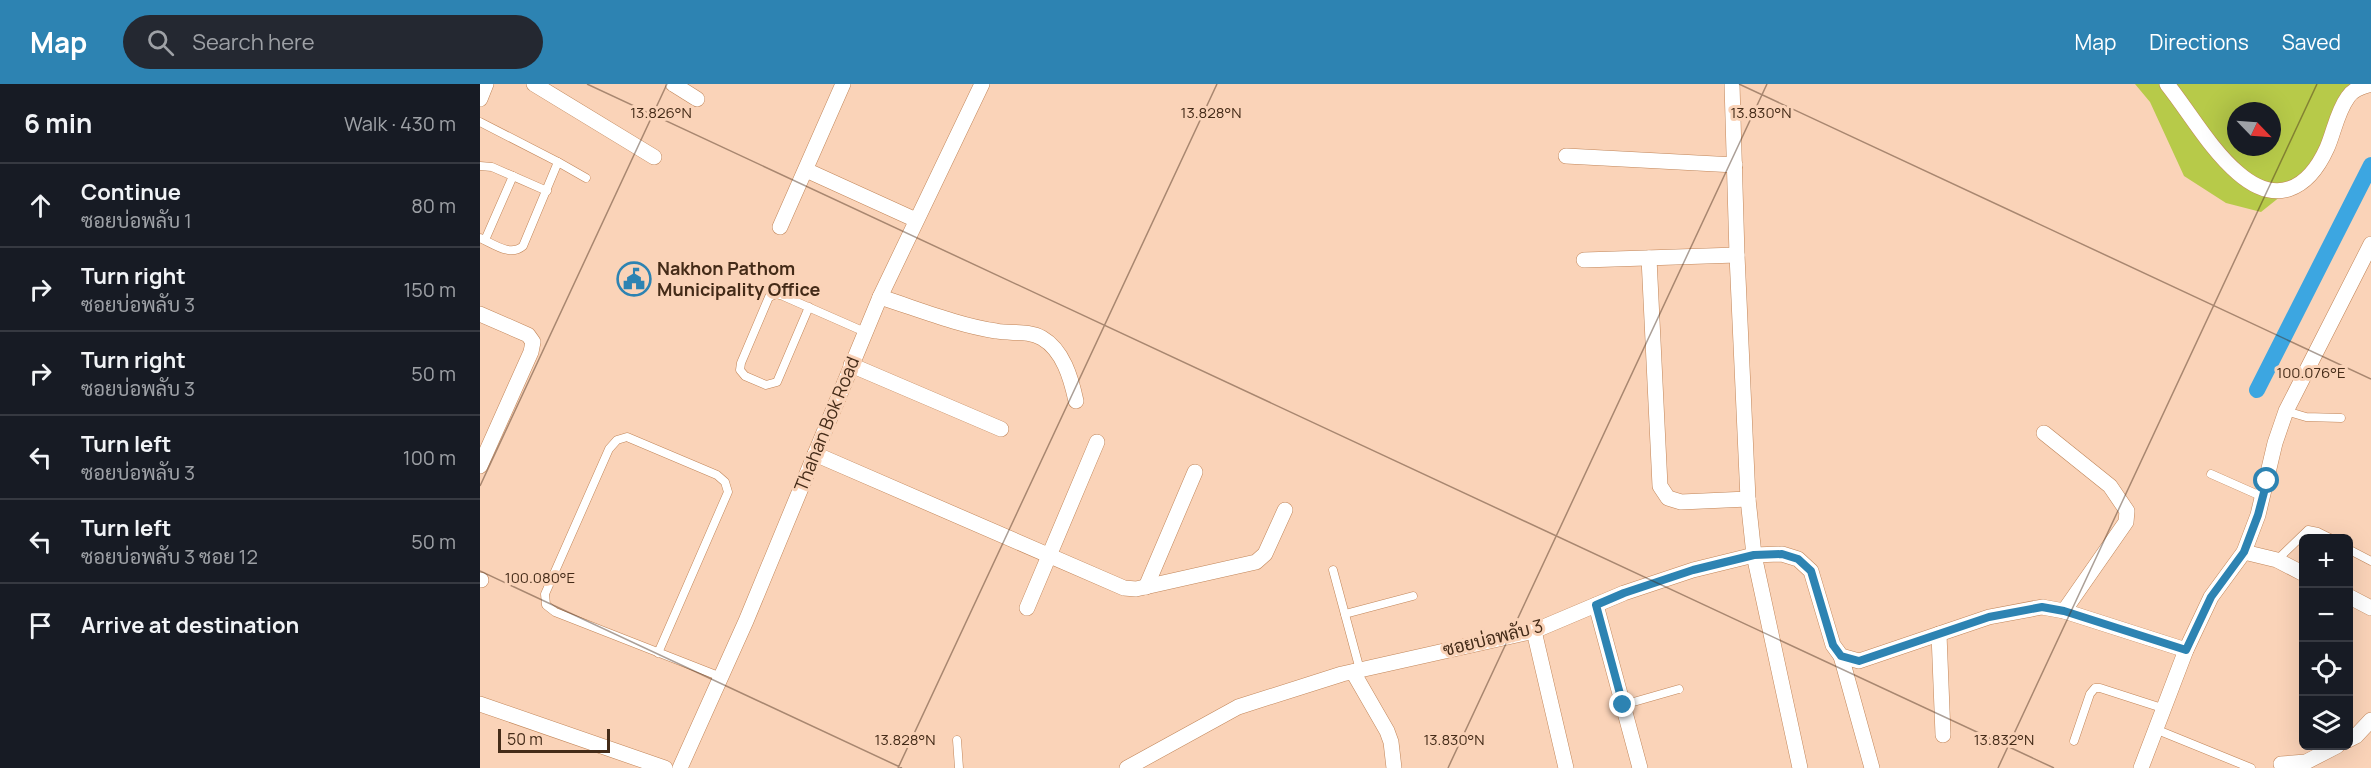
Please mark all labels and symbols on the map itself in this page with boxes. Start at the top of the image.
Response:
text: 13.826°N [630,102,692,123]
text: 13.828°N [1181,102,1241,123]
text: 13.830°N [1730,102,1792,123]
north arrow [2227,102,2281,156]
place label: Nakhon Pathom Municipality Office [657,256,821,301]
public building icon: Nakhon Pathom Municipality Office [616,261,652,297]
street label: Thahan Bok Road [788,353,864,495]
text: 100.076°E [2276,362,2346,383]
route start [2253,467,2279,493]
text: 100.080°E [505,567,575,588]
street label: ซอยบ่อพลับ 3 [1440,613,1545,661]
route end [1609,691,1635,717]
scale bar [498,726,610,754]
text: 13.828°N [875,729,935,750]
text: 13.830°N [1423,729,1485,750]
text: 13.832°N [1974,729,2034,750]

